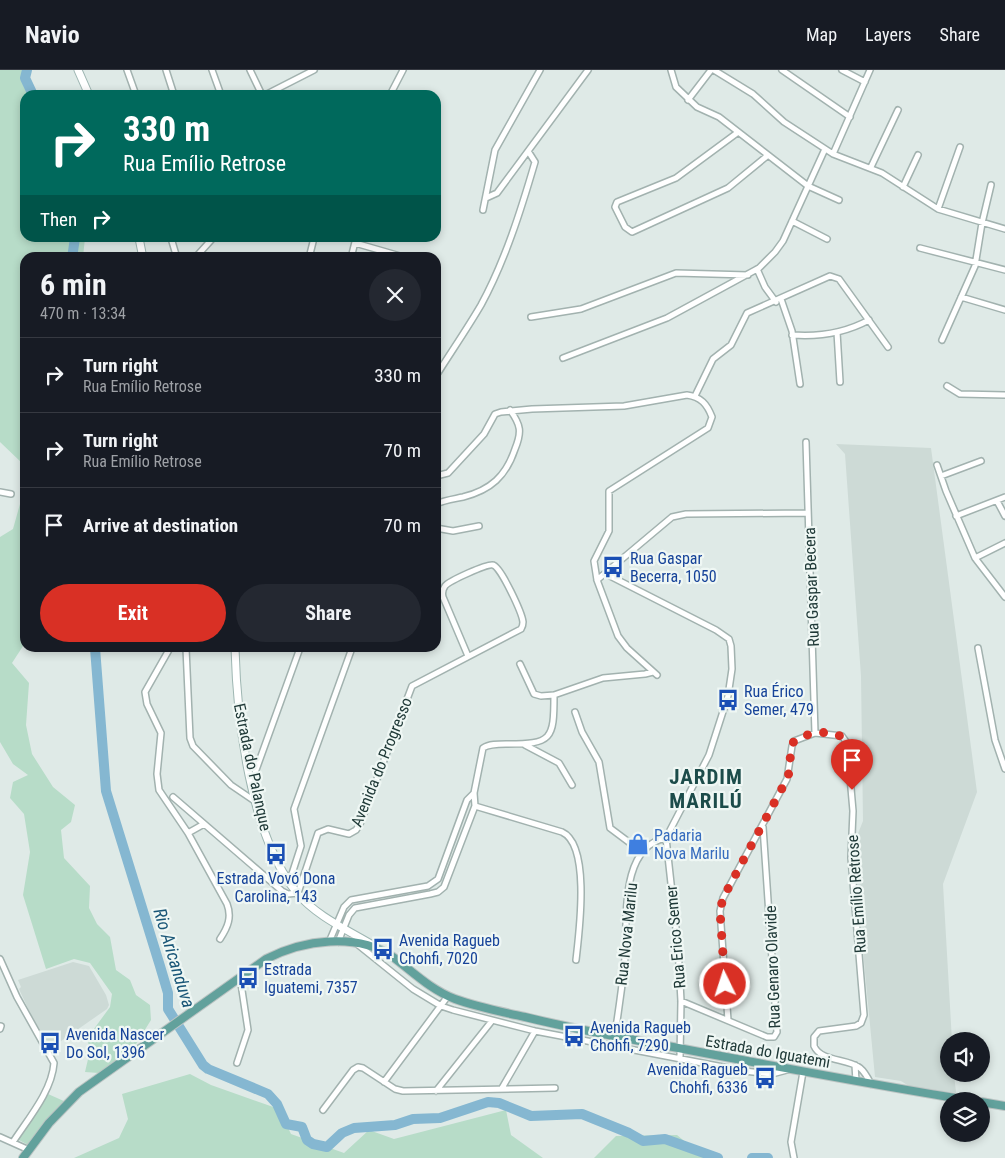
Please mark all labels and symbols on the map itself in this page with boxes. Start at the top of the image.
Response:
street label: Rua Gaspar Becera [800,527,823,647]
place label: Rua Gaspar Becerra, 1050 [630,549,717,586]
bus stop icon: Rua Gaspar Becerra, 1050 [600,554,626,580]
place label: Rua Érico Semer, 479 [744,682,814,719]
bus stop icon: Rua Érico Semer, 479 [715,687,741,713]
street label: Avenida do Progresso [347,695,416,830]
street label: Estrada do Palanque [230,702,275,833]
pin [831,739,873,790]
district label: JARDIM MARILÚ [669,765,743,813]
place label: Padaria Nova Marilu [654,826,730,863]
shop icon: Padaria Nova Marilu [625,831,651,857]
street label: Rua Emílio Retrose [843,834,870,954]
bus stop icon: Estrada Vovó Dona Carolina, 143 [263,841,289,867]
place label: Estrada Vovó Dona Carolina, 143 [216,869,336,906]
street label: Rua Nova Marilu [612,882,641,986]
street label: Rua Erico Semer [662,885,689,989]
water label: Rio Aricanduva [149,905,200,1010]
street label: Rua Genaro Olavide [761,905,784,1029]
place label: Avenida Ragueb Chohfi, 7020 [399,931,500,968]
bus stop icon: Avenida Ragueb Chohfi, 7020 [370,936,396,962]
position arrow [698,957,750,1009]
place label: Estrada Iguatemi, 7357 [264,960,358,997]
bus stop icon: Estrada Iguatemi, 7357 [235,965,261,991]
place label: Avenida Ragueb Chohfi, 7290 [590,1018,691,1055]
bus stop icon: Avenida Ragueb Chohfi, 7290 [561,1023,587,1049]
place label: Avenida Nascer Do Sol, 1396 [66,1025,165,1062]
bus stop icon: Avenida Nascer Do Sol, 1396 [37,1030,63,1056]
street label: Estrada do Iguatemi [704,1031,832,1072]
place label: Avenida Ragueb Chohfi, 6336 [647,1060,748,1097]
bus stop icon: Avenida Ragueb Chohfi, 6336 [752,1065,778,1091]

